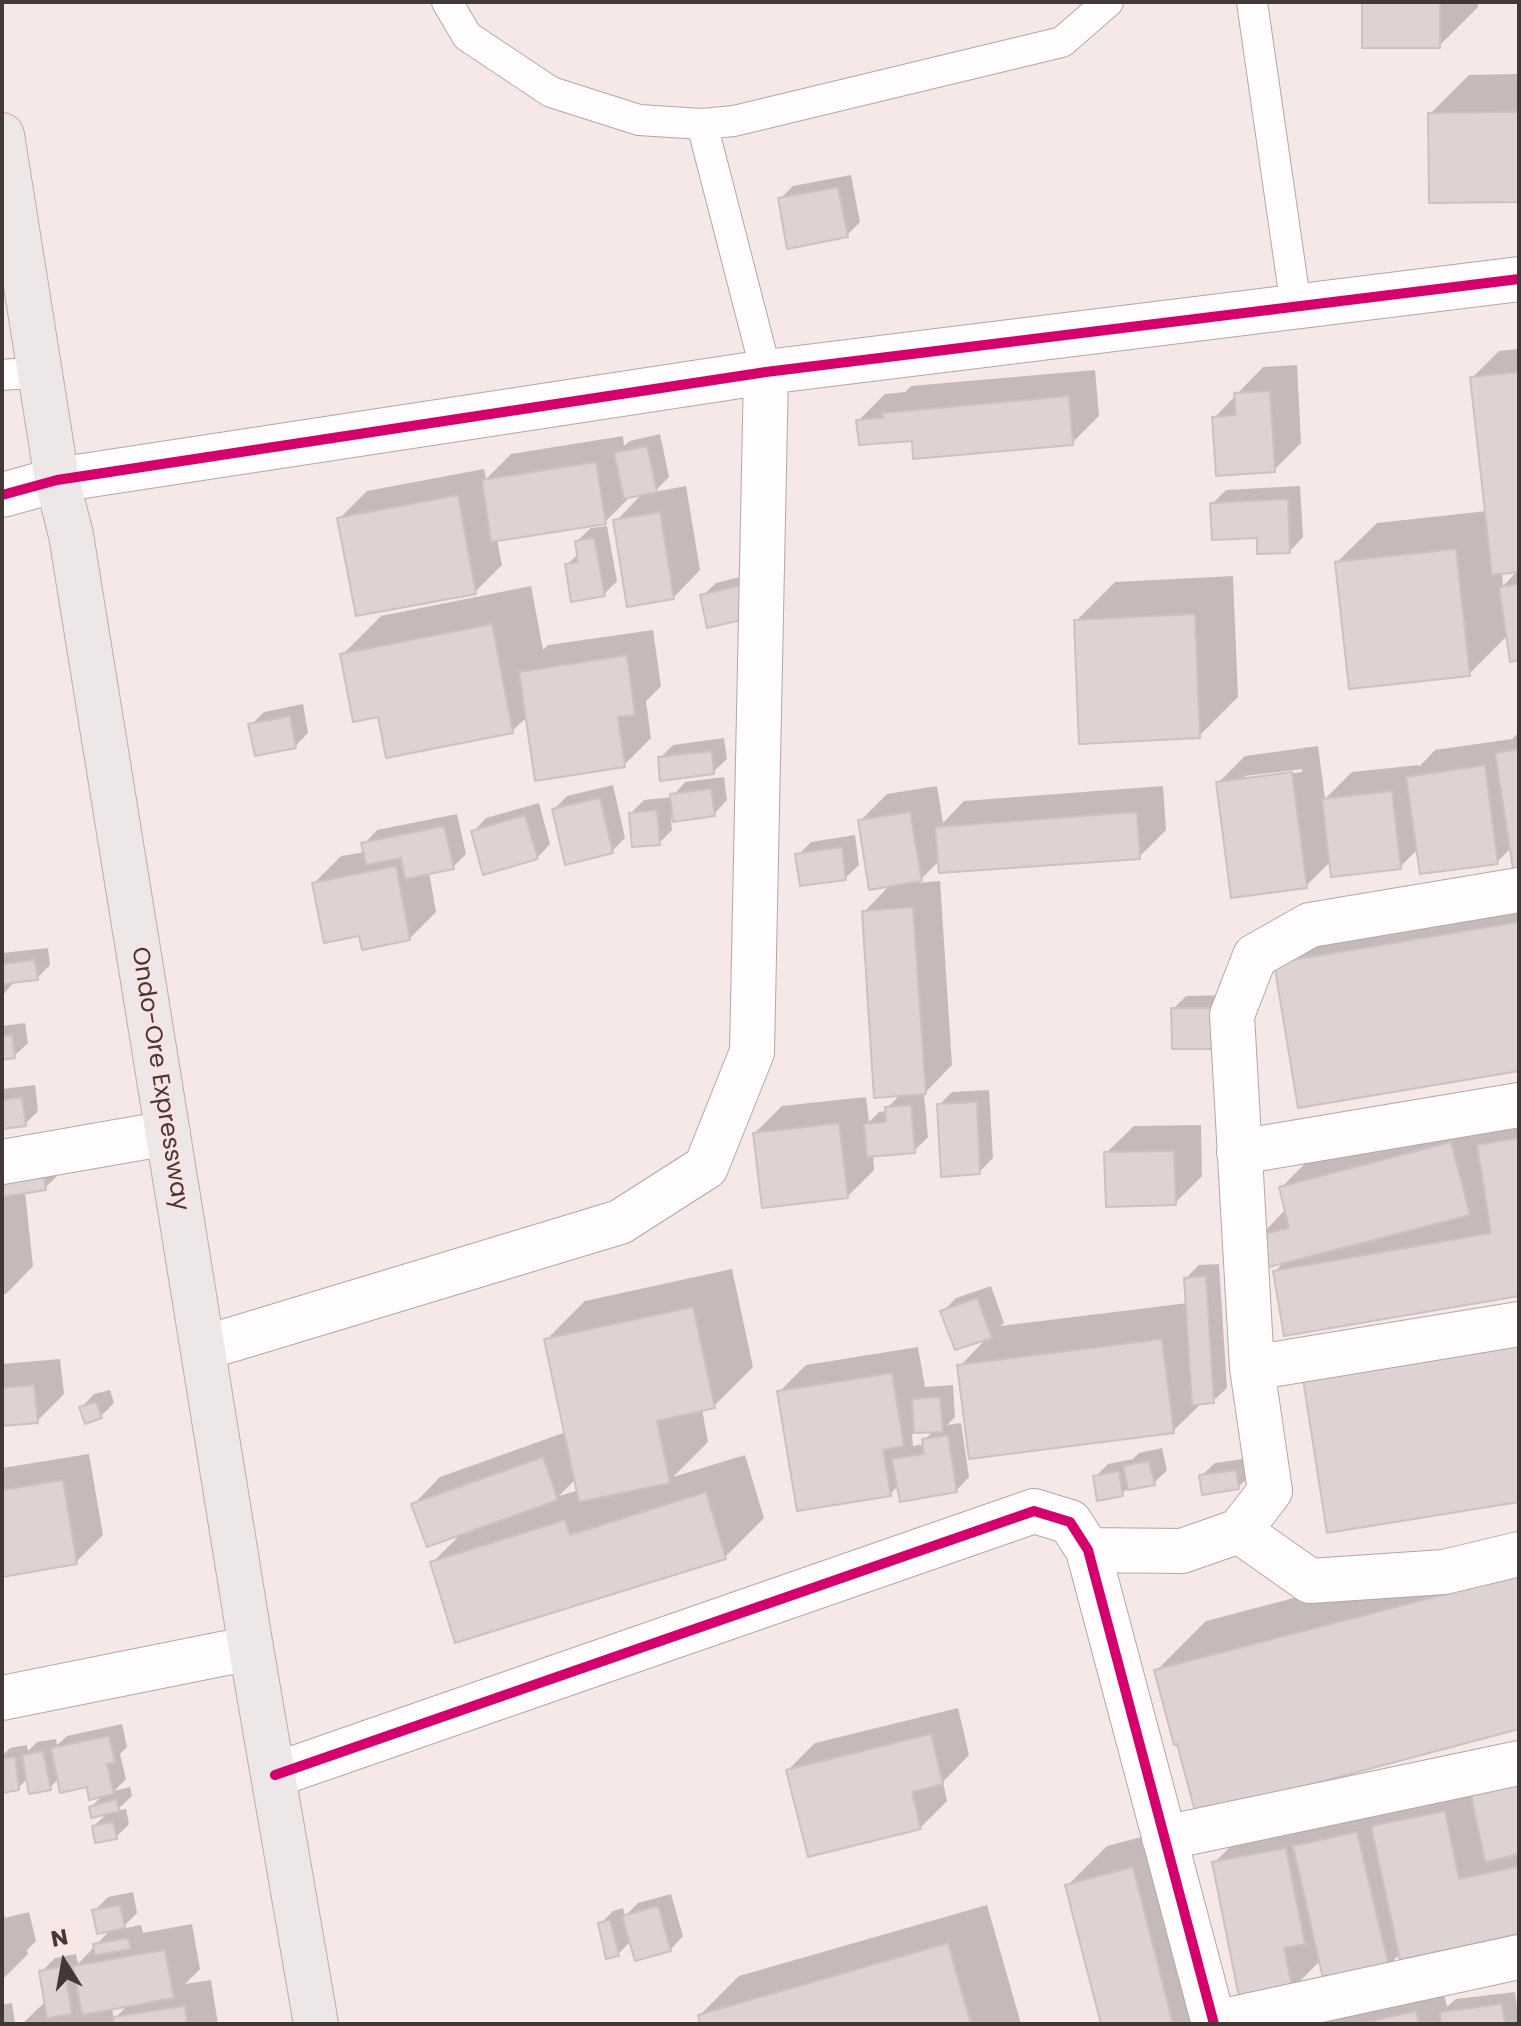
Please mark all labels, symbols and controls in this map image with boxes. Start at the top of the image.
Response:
street label: Ondo-Ore Expressway [124,945,194,1213]
text: N [48,1921,70,1955]
north arrow [24,1922,104,2002]

